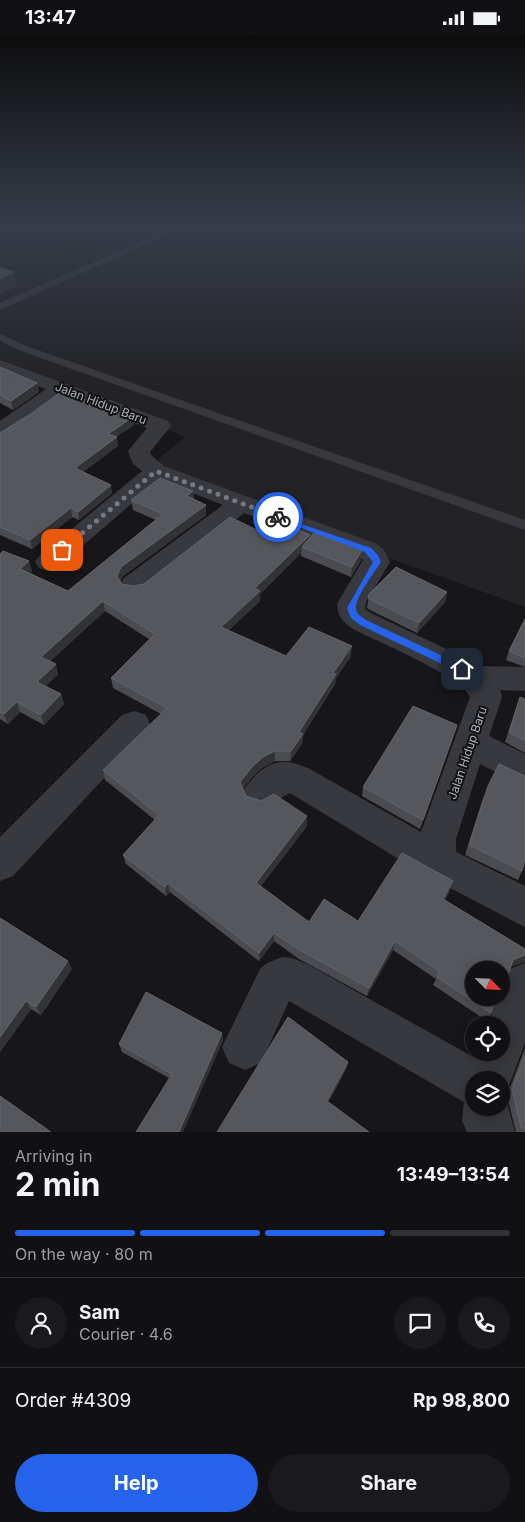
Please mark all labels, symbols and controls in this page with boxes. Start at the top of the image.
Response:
text: 13:47 [25,6,76,29]
street label: Jalan Hidup Baru [53,379,149,427]
courier [253,492,303,542]
icon: bike [264,503,292,531]
pin [41,529,83,571]
icon: bag [48,536,76,564]
pin [441,648,483,690]
icon: home [448,655,476,683]
street label: Jalan Hidup Baru [444,705,490,801]
north arrow [465,961,510,1006]
map controls [465,961,510,1116]
button: locate [465,1016,510,1061]
button: layers [465,1071,510,1116]
text: Arriving in [15,1146,92,1166]
text: 13:49–13:54 [397,1163,510,1186]
text: 2 min [15,1165,101,1204]
text: On the way · 80 m [15,1244,153,1264]
button: person [15,1297,67,1349]
button: chat [394,1297,446,1349]
button: phone [458,1297,510,1349]
text: Sam [79,1301,120,1324]
text: Courier · 4.6 [79,1324,173,1344]
text: Order #4309 [15,1389,131,1412]
text: Rp 98,800 [413,1389,510,1412]
button: Help [15,1454,258,1512]
button: Share [268,1454,510,1512]

